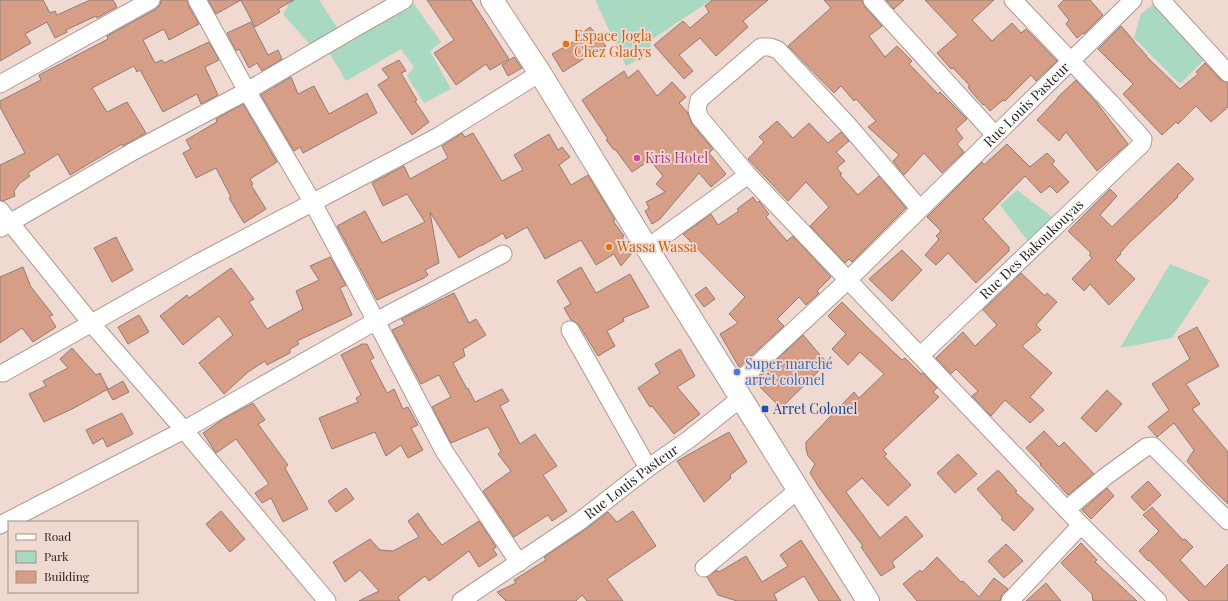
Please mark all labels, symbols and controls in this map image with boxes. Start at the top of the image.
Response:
place label: Espace Jogla Chez Gladys [574,26,652,61]
marker: Espace Jogla Chez Gladys [561,39,571,49]
street label: Rue Louis Pasteur [979,57,1074,151]
place label: Kris Hotel [645,148,708,167]
marker: Kris Hotel [632,153,642,163]
street label: Rue Des Bakoukouyas [975,195,1087,303]
place label: Wassa Wassa [616,237,697,256]
marker: Wassa Wassa [604,242,614,252]
place label: Super marché arrêt colonel [745,354,833,389]
marker: Super marché arrêt colonel [732,367,742,377]
place label: Arret Colonel [772,399,857,418]
marker: Arret Colonel [760,404,770,414]
street label: Rue Louis Pasteur [580,439,683,523]
legend [8,521,138,593]
text: Road [44,528,71,544]
text: Park [44,548,69,564]
text: Building [44,568,90,584]

